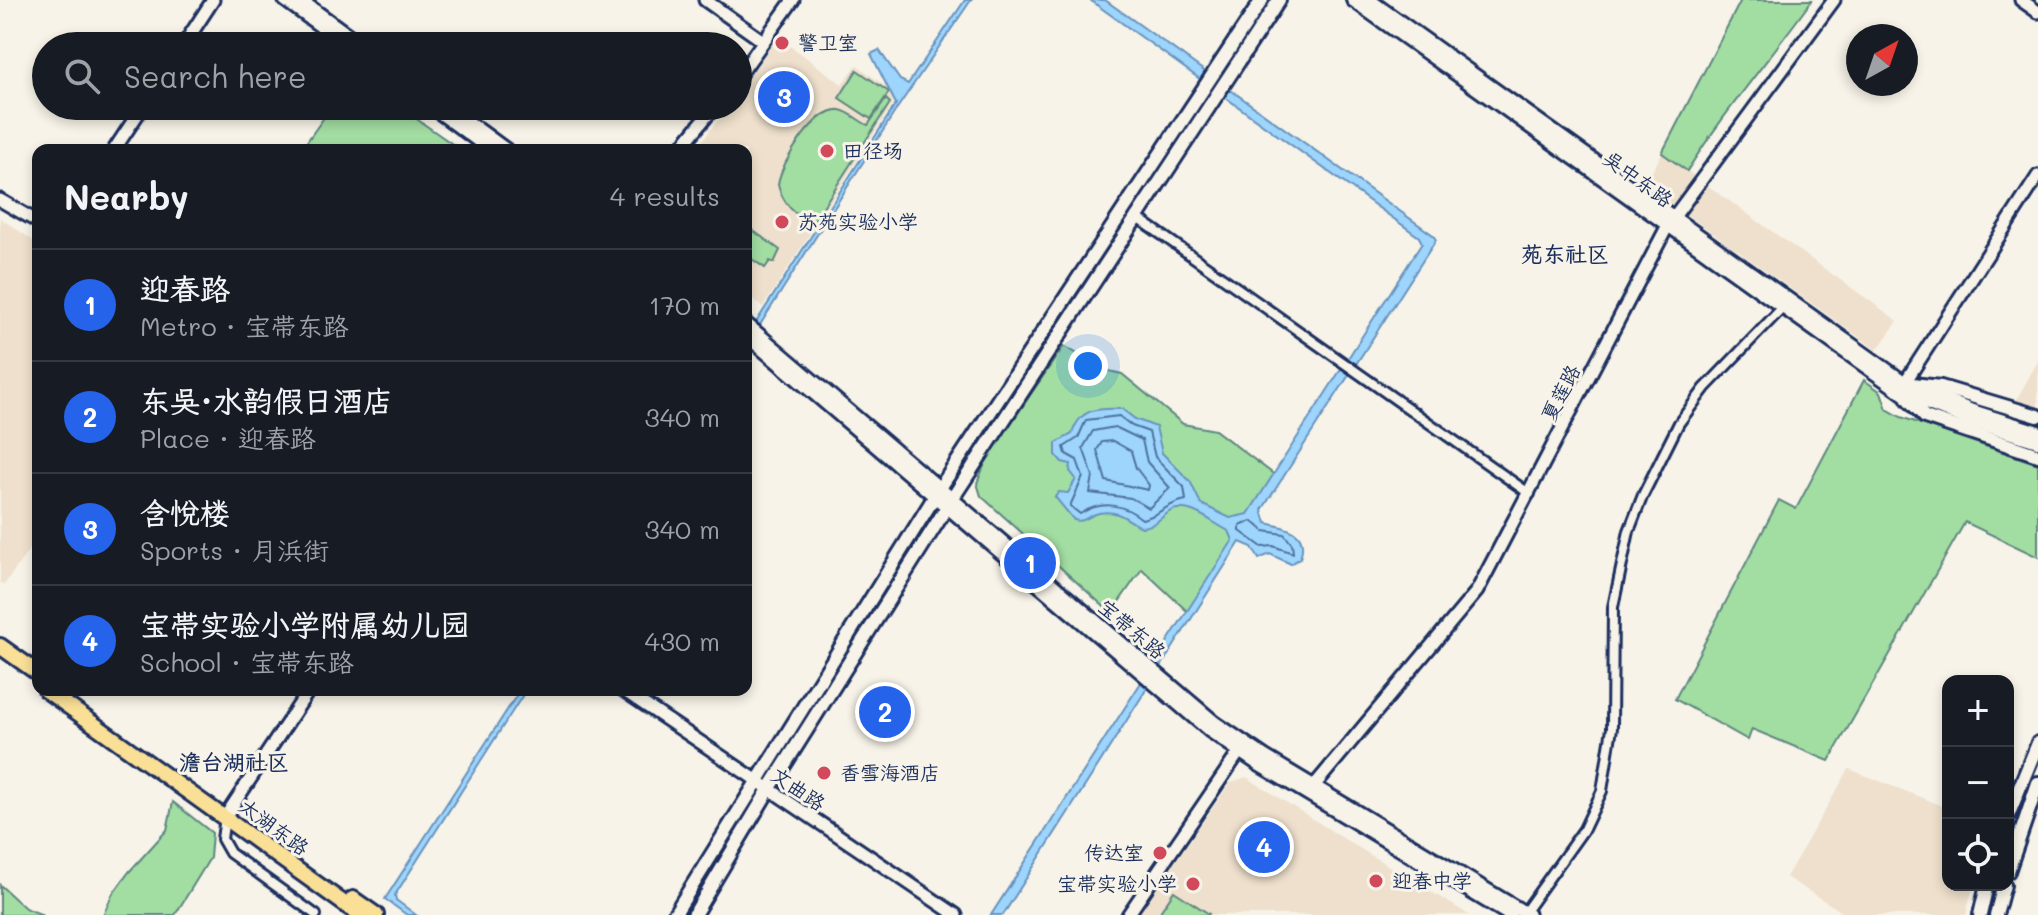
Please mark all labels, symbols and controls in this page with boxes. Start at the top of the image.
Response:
north arrow [1846,24,1918,96]
place label: 警卫室 [798,29,858,55]
search box [32,32,752,120]
marker: 警卫室 [773,34,791,52]
icon: search [60,54,104,98]
text: Search here [124,56,307,96]
pin: 3 [758,67,810,127]
place label: 田径场 [843,137,903,163]
marker: 田径场 [818,142,836,160]
street label: 吴中东路 [1599,144,1679,213]
text: Nearby [64,174,189,219]
text: 4 results [610,179,720,213]
place label: 苏苑实验小学 [798,208,918,234]
marker: 苏苑实验小学 [773,213,791,231]
district label: 苑东社区 [1521,239,1609,268]
text: 迎春路 [140,268,230,308]
text: 1 [84,288,96,322]
text: 170 m [649,288,720,322]
text: Metro · 宝带东路 [140,309,349,343]
your location [1068,346,1108,386]
street label: 夏莲路 [1535,359,1586,425]
text: 东吴·水韵假日酒店 [140,380,393,420]
text: 2 [83,400,97,434]
text: 340 m [644,400,720,434]
text: Place · 迎春路 [140,421,316,455]
text: 含悦楼 [140,492,230,532]
text: 3 [82,512,98,546]
text: 340 m [644,512,720,546]
text: Sports · 月浜街 [140,533,329,567]
pin: 1 [1004,533,1056,593]
street label: 宝带东路 [1094,593,1172,665]
text: 宝带实验小学附属幼儿园 [140,604,470,644]
text: 4 [82,624,98,658]
text: 430 m [644,624,720,658]
text: School · 宝带东路 [140,645,354,679]
map controls [1942,675,2014,891]
button: + [1942,675,2014,747]
pin: 2 [859,682,911,742]
district label: 澹台湖社区 [179,747,289,776]
button: − [1942,747,2014,819]
place label: 香雪海酒店 [840,759,940,785]
street label: 文曲路 [766,761,832,816]
marker: 香雪海酒店 [815,764,833,782]
street label: 太湖东路 [235,792,315,861]
pin: 4 [1238,817,1290,877]
button: locate [1942,819,2014,891]
place label: 传达室 [1084,839,1144,865]
marker: 传达室 [1151,844,1169,862]
place label: 迎春中学 [1392,867,1472,893]
place label: 宝带实验小学 [1057,870,1177,896]
marker: 迎春中学 [1367,872,1385,890]
marker: 宝带实验小学 [1184,875,1202,893]

